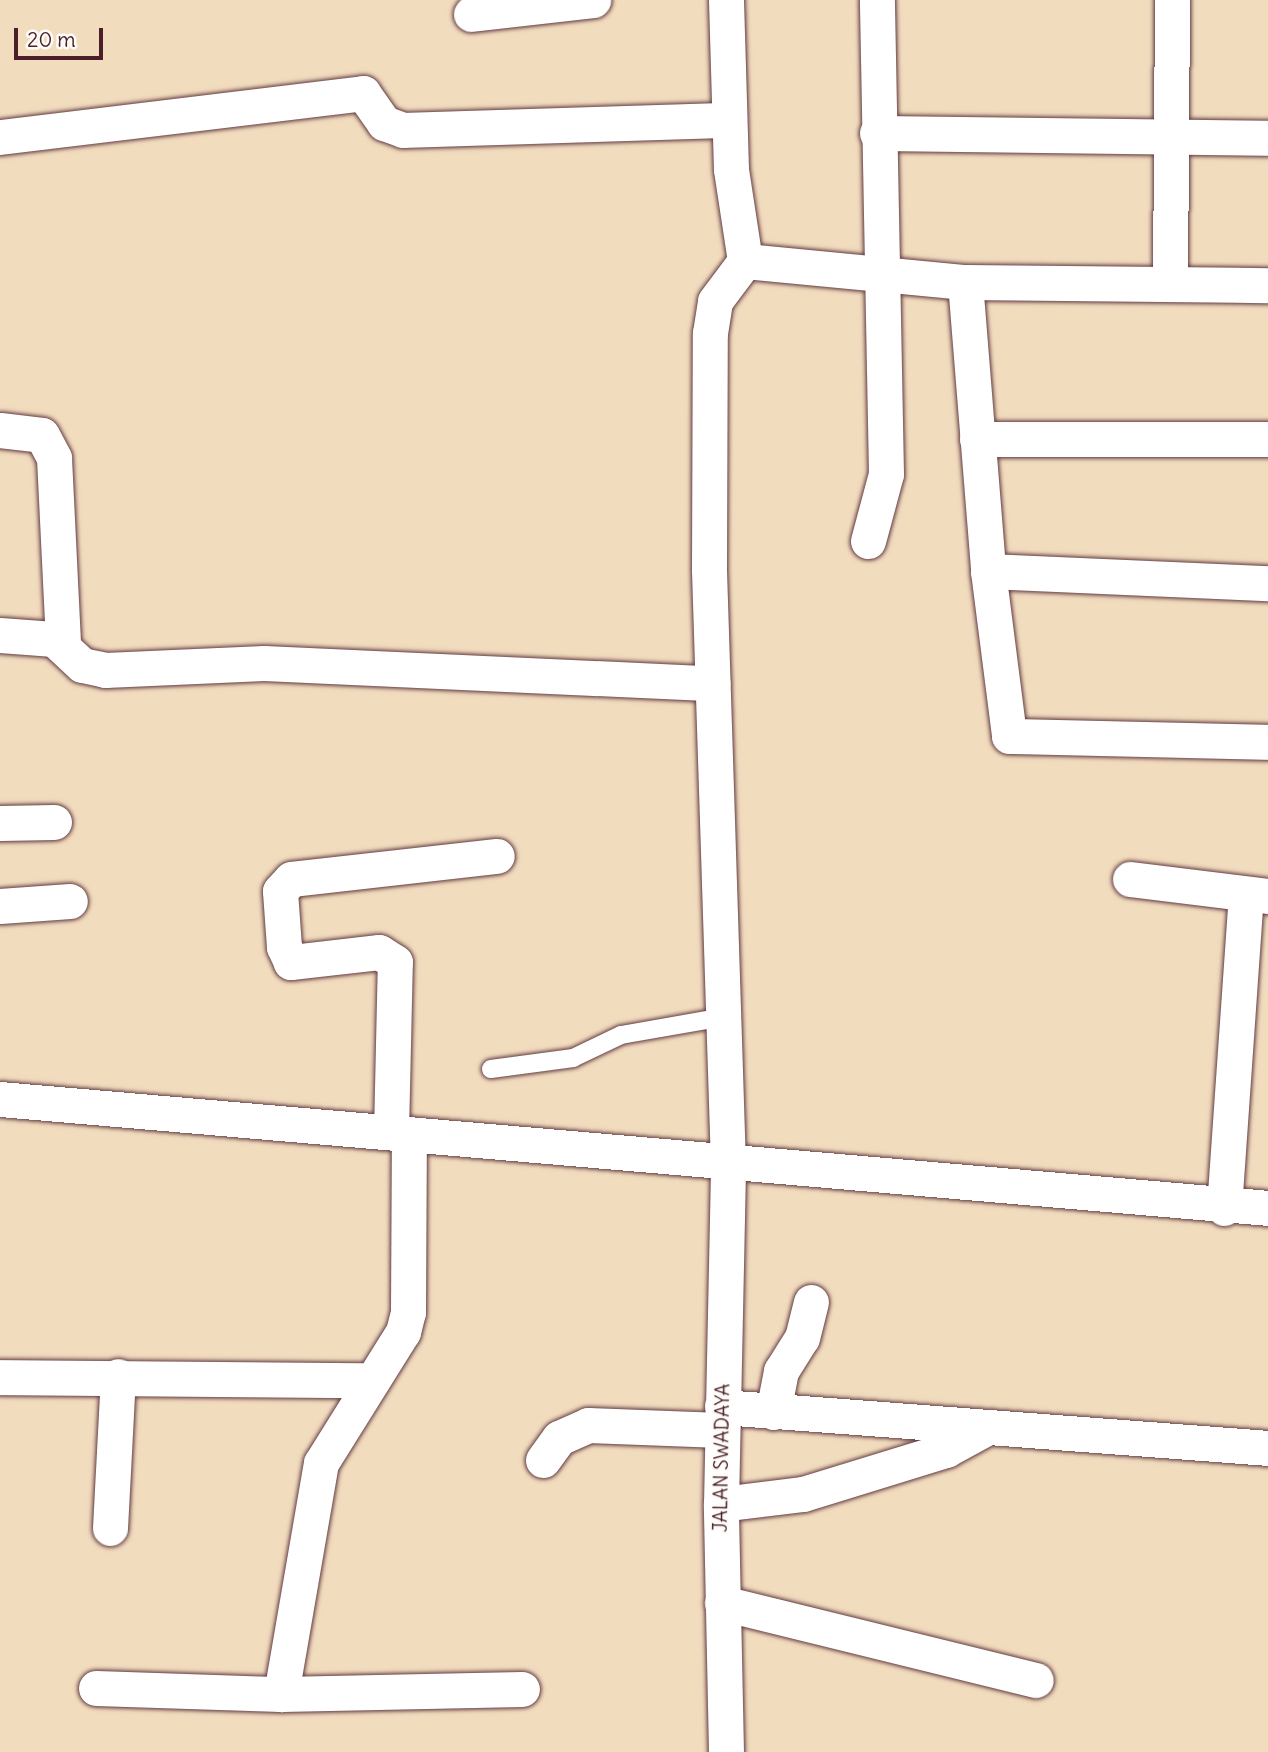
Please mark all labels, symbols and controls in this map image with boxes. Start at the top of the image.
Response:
scale bar [18,14,107,58]
text: 20 m [27,26,76,53]
street label: JALAN SWADAYA [709,1384,735,1532]

